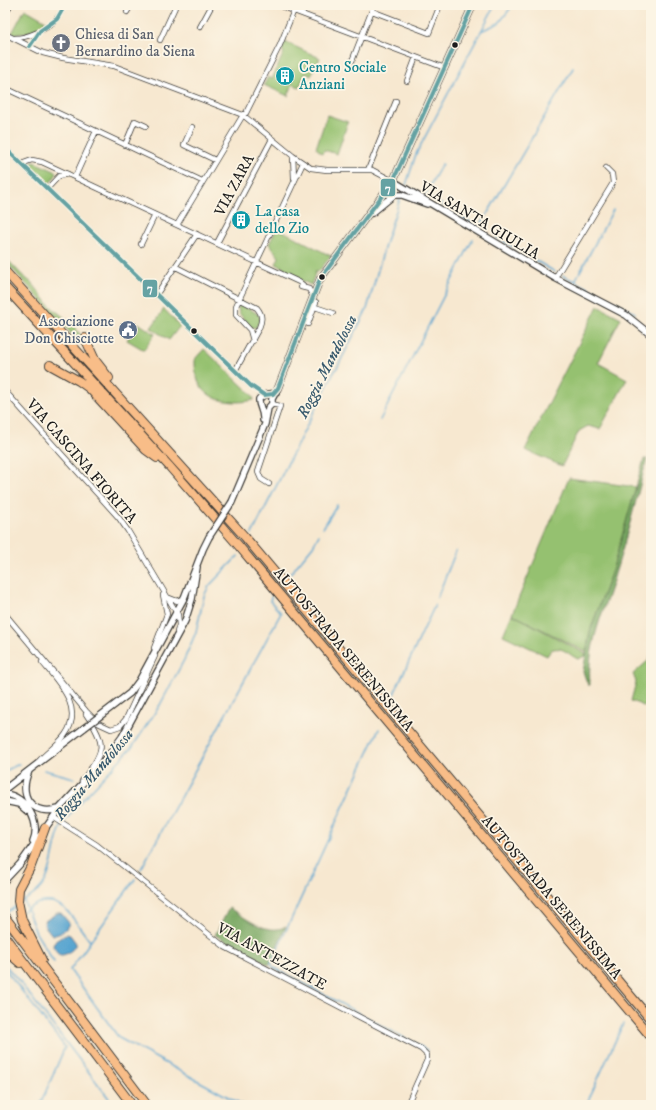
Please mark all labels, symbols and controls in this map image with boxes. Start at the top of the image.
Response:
place label: Chiesa di San Bernardino da Siena [75,25,196,61]
church icon: Chiesa di San Bernardino da Siena [50,32,72,54]
unlabelled marker [450,40,460,50]
place label: Centro Sociale Anziani [299,58,386,94]
building icon: Centro Sociale Anziani [274,65,296,87]
street label: VIA ZARA [210,151,259,220]
street label: VIA SANTA GIULIA [415,177,544,264]
line badge: 7 [380,178,396,197]
text: 7 [385,182,391,196]
place label: La casa dello Zio [255,202,309,238]
building icon: La casa dello Zio [230,209,252,231]
unlabelled marker [317,272,327,282]
line badge: 7 [142,279,158,298]
text: 7 [147,282,153,296]
water label: Roggia Mandolossa [292,311,362,422]
place label: Associazione Don Chisciotte [24,312,114,348]
public building icon: Associazione Don Chisciotte [117,319,139,341]
unlabelled marker [189,326,199,336]
street label: VIA CASCINA FIORITA [22,394,141,528]
street label: AUTOSTRADA SERENISSIMA [269,563,418,735]
water label: Roggia Mandolossa [49,725,138,825]
street label: AUTOSTRADA SERENISSIMA [477,811,626,983]
street label: VIA ANTEZZATE [213,918,330,995]

